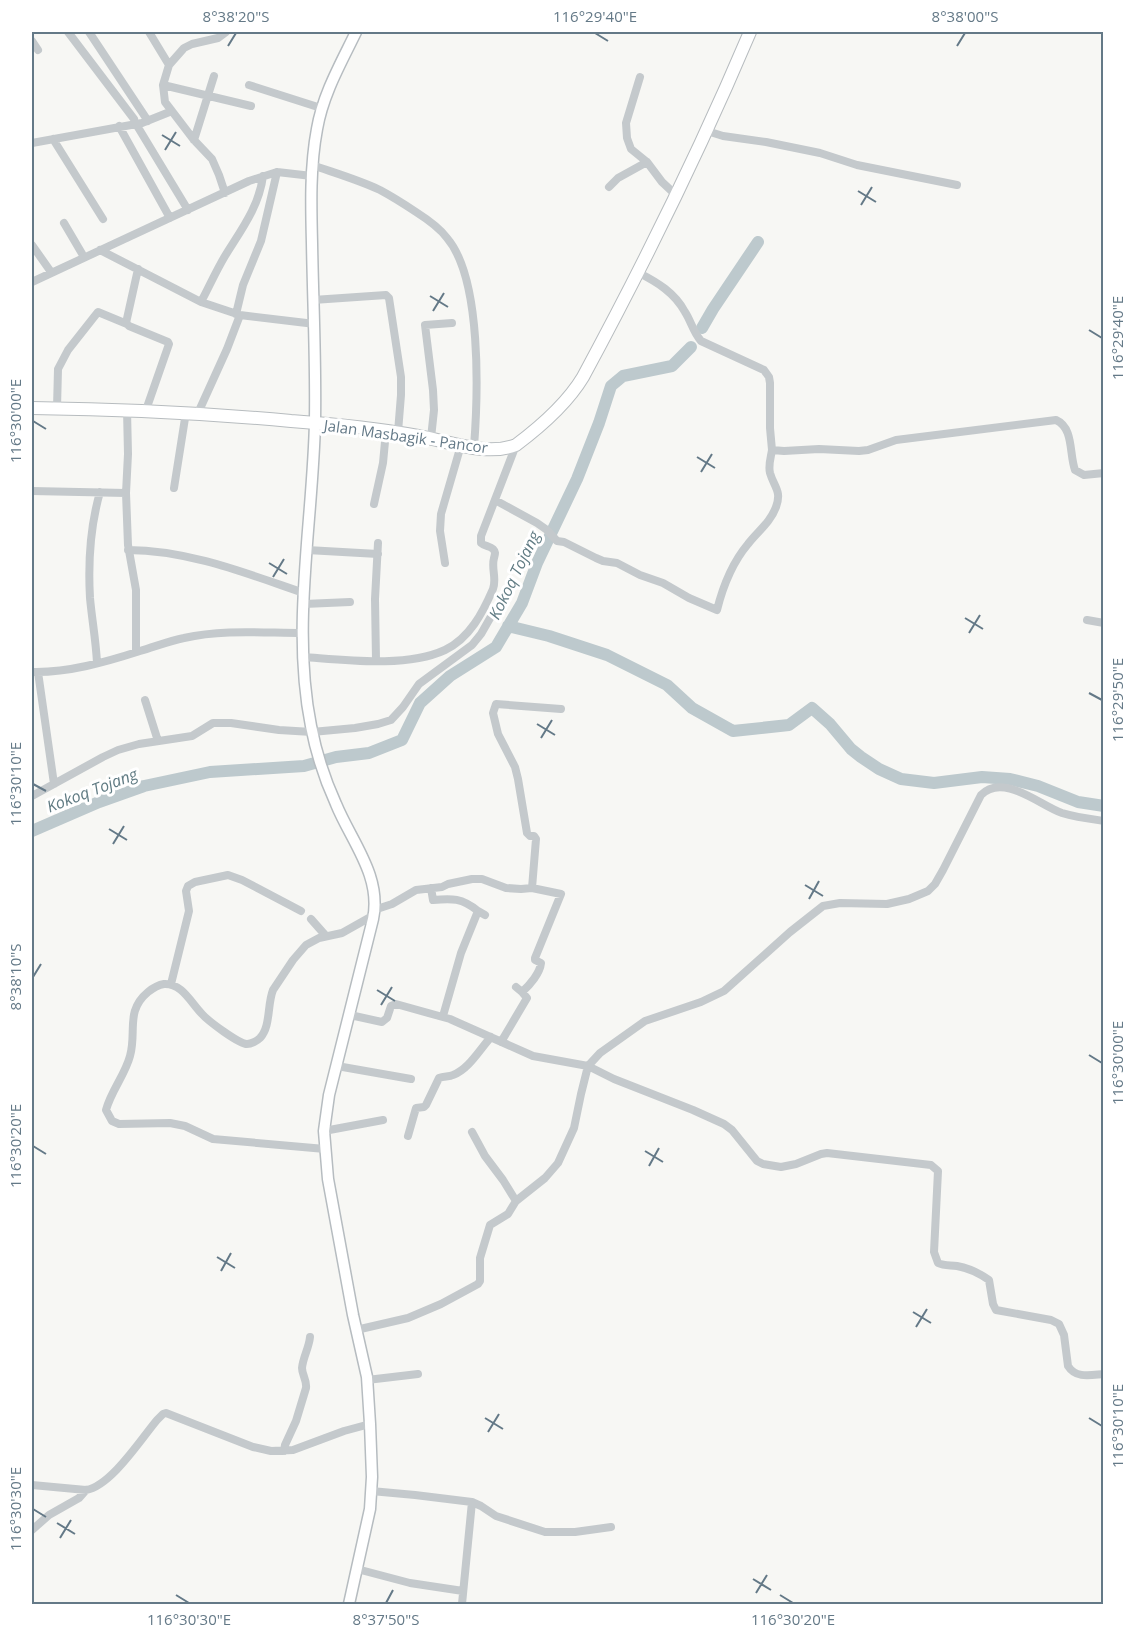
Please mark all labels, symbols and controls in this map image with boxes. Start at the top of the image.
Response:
text: 8°38'20"S [203,6,269,26]
text: 116°29'40"E [553,6,637,26]
text: 8°38'00"S [932,6,998,26]
text: 116°29'40"E [1107,296,1127,380]
text: 116°30'00"E [5,379,25,463]
street label: Jalan Masbagik - Pancor [321,414,489,457]
water label: Kokoq Tojang [483,527,545,623]
text: 116°29'50"E [1107,658,1127,742]
text: 116°30'10"E [5,742,25,826]
water label: Kokoq Tojang [43,762,141,817]
text: 8°38'10"S [5,944,25,1010]
text: 116°30'00"E [1107,1021,1127,1105]
text: 116°30'20"E [5,1104,25,1188]
text: 116°30'10"E [1107,1384,1127,1468]
text: 116°30'30"E [5,1467,25,1551]
text: 116°30'30"E [147,1609,231,1629]
text: 8°37'50"S [353,1609,419,1629]
text: 116°30'20"E [751,1609,835,1629]

